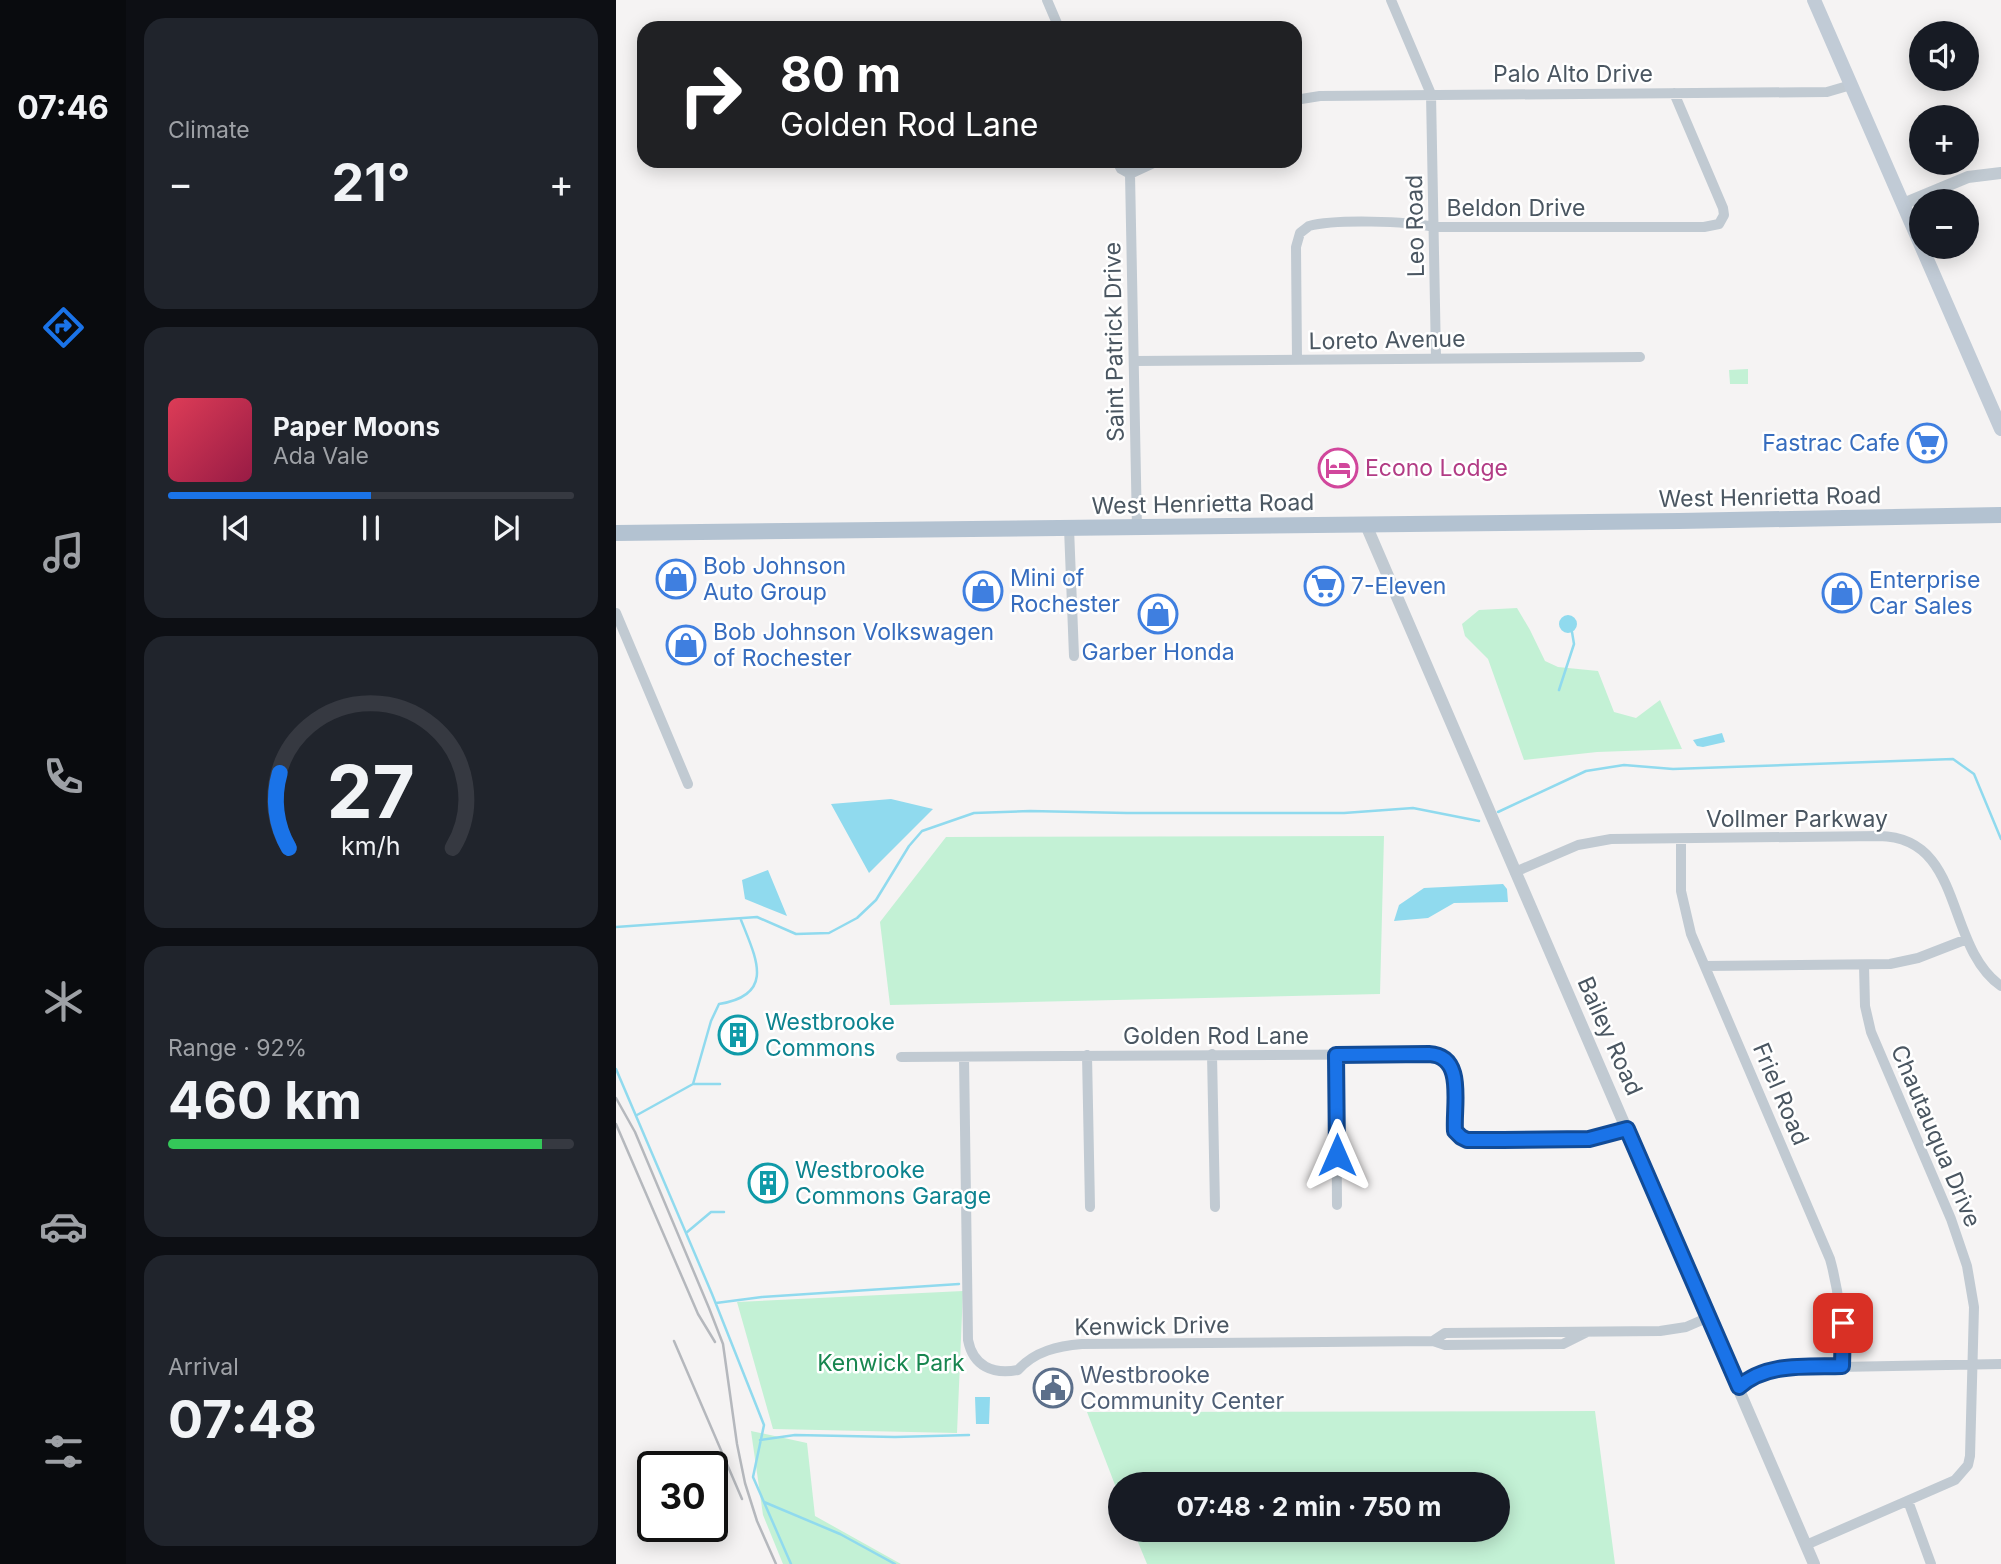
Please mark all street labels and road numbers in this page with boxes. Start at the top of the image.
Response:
street label: Palo Alto Drive [1493,60,1653,88]
street label: Leo Road [1400,175,1430,277]
street label: Beldon Drive [1446,194,1586,222]
street label: Saint Patrick Drive [1098,242,1130,442]
street label: Loreto Avenue [1308,325,1466,355]
street label: West Henrietta Road [1658,481,1882,513]
street label: West Henrietta Road [1091,488,1315,520]
street label: Vollmer Parkway [1706,805,1888,833]
street label: Bailey Road [1571,972,1649,1100]
street label: Golden Rod Lane [1123,1022,1309,1050]
street label: Friel Road [1747,1039,1815,1149]
street label: Chautauqua Drive [1885,1041,1987,1231]
street label: Kenwick Drive [1074,1311,1230,1341]

